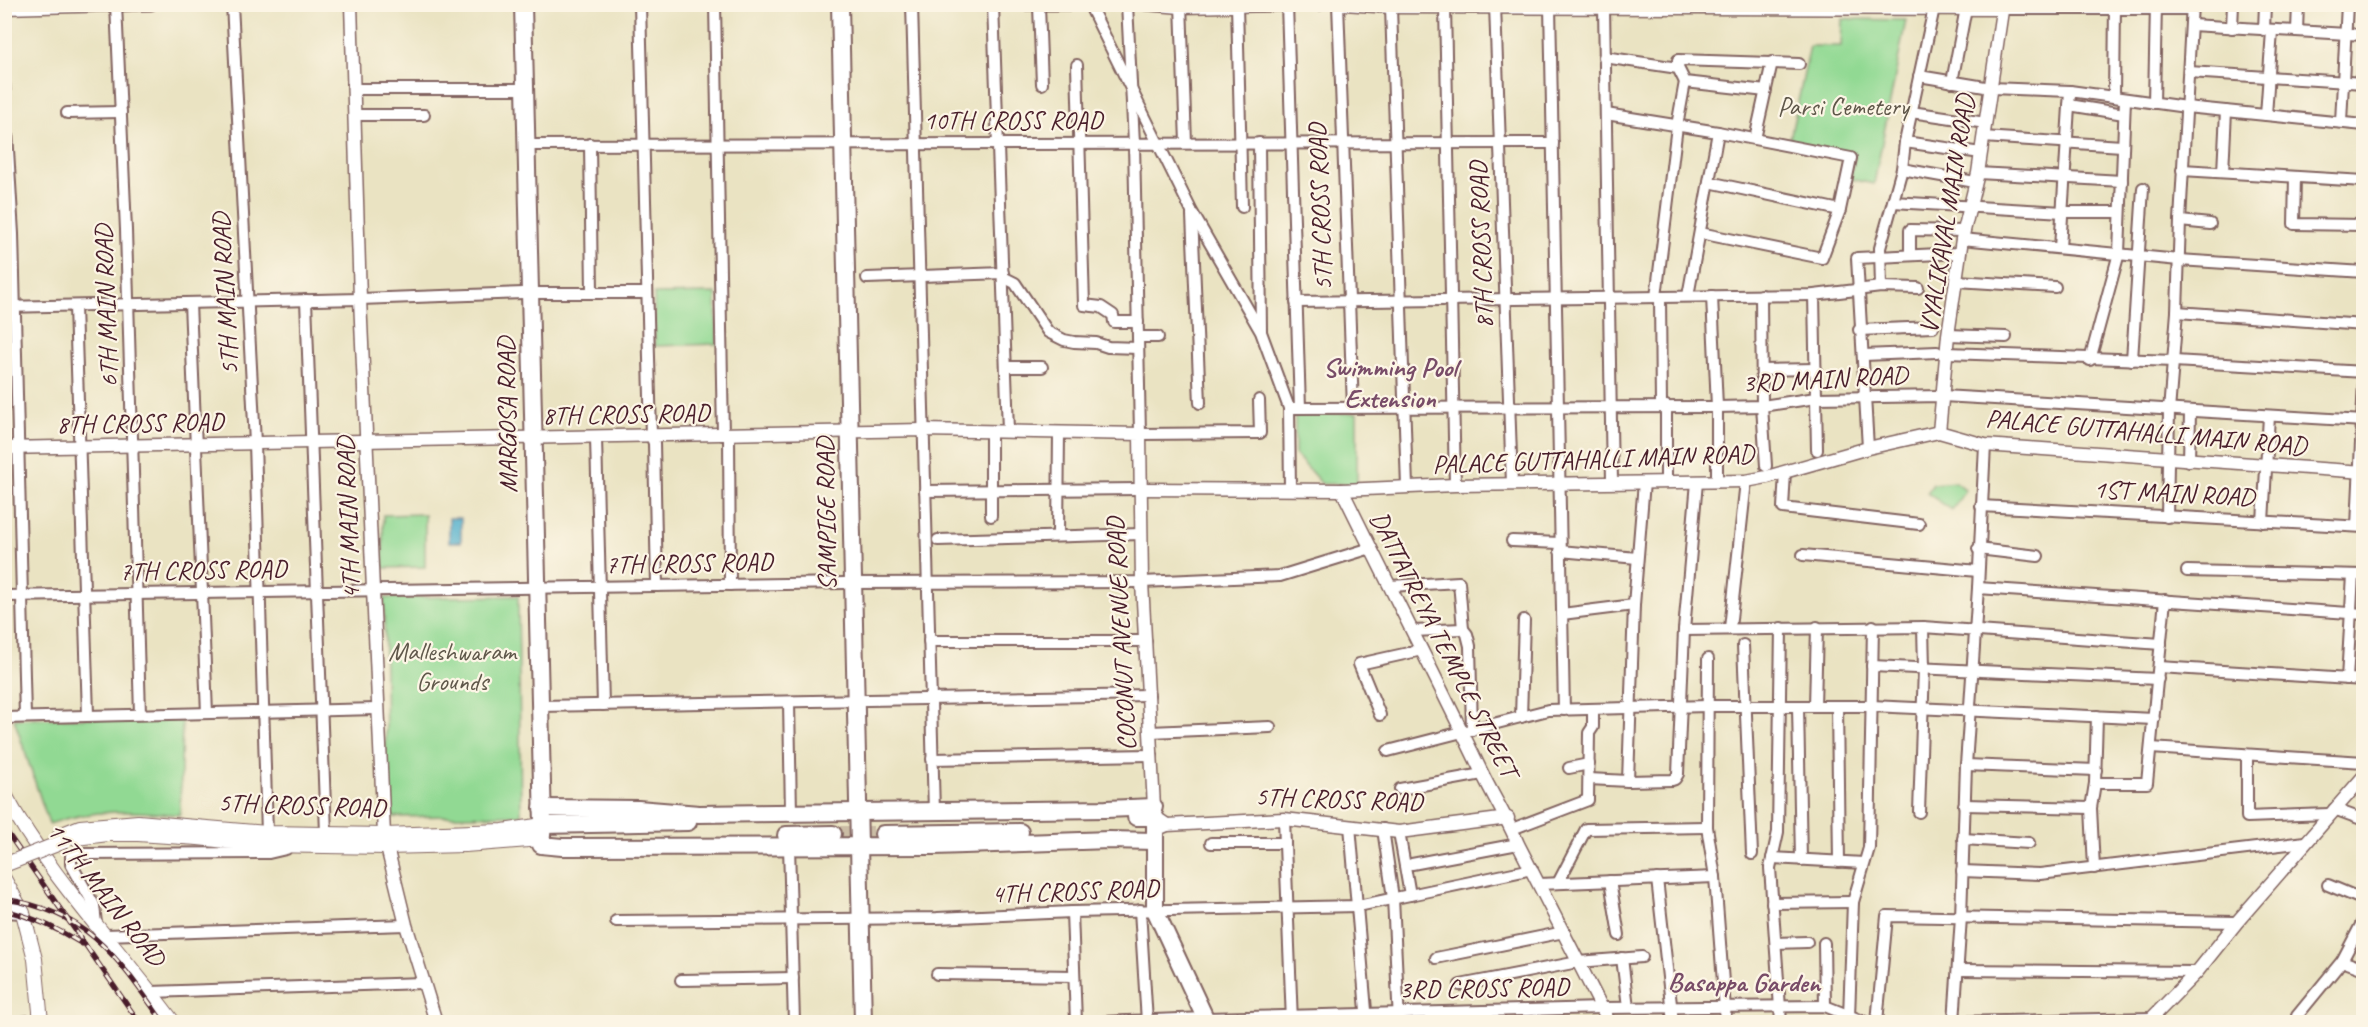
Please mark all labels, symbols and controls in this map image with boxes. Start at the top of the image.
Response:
park label: Parsi Cemetery [1777,90,1911,123]
street label: VYALIKAVAL MAIN ROAD [1912,90,1982,336]
street label: 10TH CROSS ROAD [923,104,1104,137]
street label: 5TH CROSS ROAD [1301,121,1339,291]
street label: 8TH CROSS ROAD [1462,159,1500,329]
street label: 5TH MAIN ROAD [204,209,246,376]
street label: 6TH MAIN ROAD [87,221,125,388]
street label: MARGOSA ROAD [489,334,525,493]
district label: Swimming Pool Extension [1323,350,1462,415]
street label: 3RD MAIN ROAD [1742,358,1911,400]
street label: 8TH CROSS ROAD [542,396,712,432]
street label: PALACE GUTTAHALLI MAIN ROAD [1984,402,2310,463]
street label: 8TH CROSS ROAD [56,405,226,441]
street label: 4TH MAIN ROAD [329,433,367,600]
street label: SAMPIGE ROAD [808,434,844,591]
street label: PALACE GUTTAHALLI MAIN ROAD [1432,437,1756,481]
street label: 1ST MAIN ROAD [2093,472,2258,514]
street label: DATTATREYA TEMPLE STREET [1363,506,1528,788]
street label: COCONUT AVENUE ROAD [1098,514,1144,752]
street label: 7TH CROSS ROAD [605,545,775,581]
street label: 7TH CROSS ROAD [119,552,289,588]
park label: Malleshwaram Grounds [388,635,518,698]
street label: 5TH CROSS ROAD [1255,780,1425,818]
street label: 5TH CROSS ROAD [218,786,388,824]
street label: 11TH MAIN ROAD [39,815,174,975]
street label: 4TH CROSS ROAD [991,872,1161,910]
district label: Basappa Garden [1668,965,1822,999]
street label: 3RD CROSS ROAD [1399,970,1571,1006]

